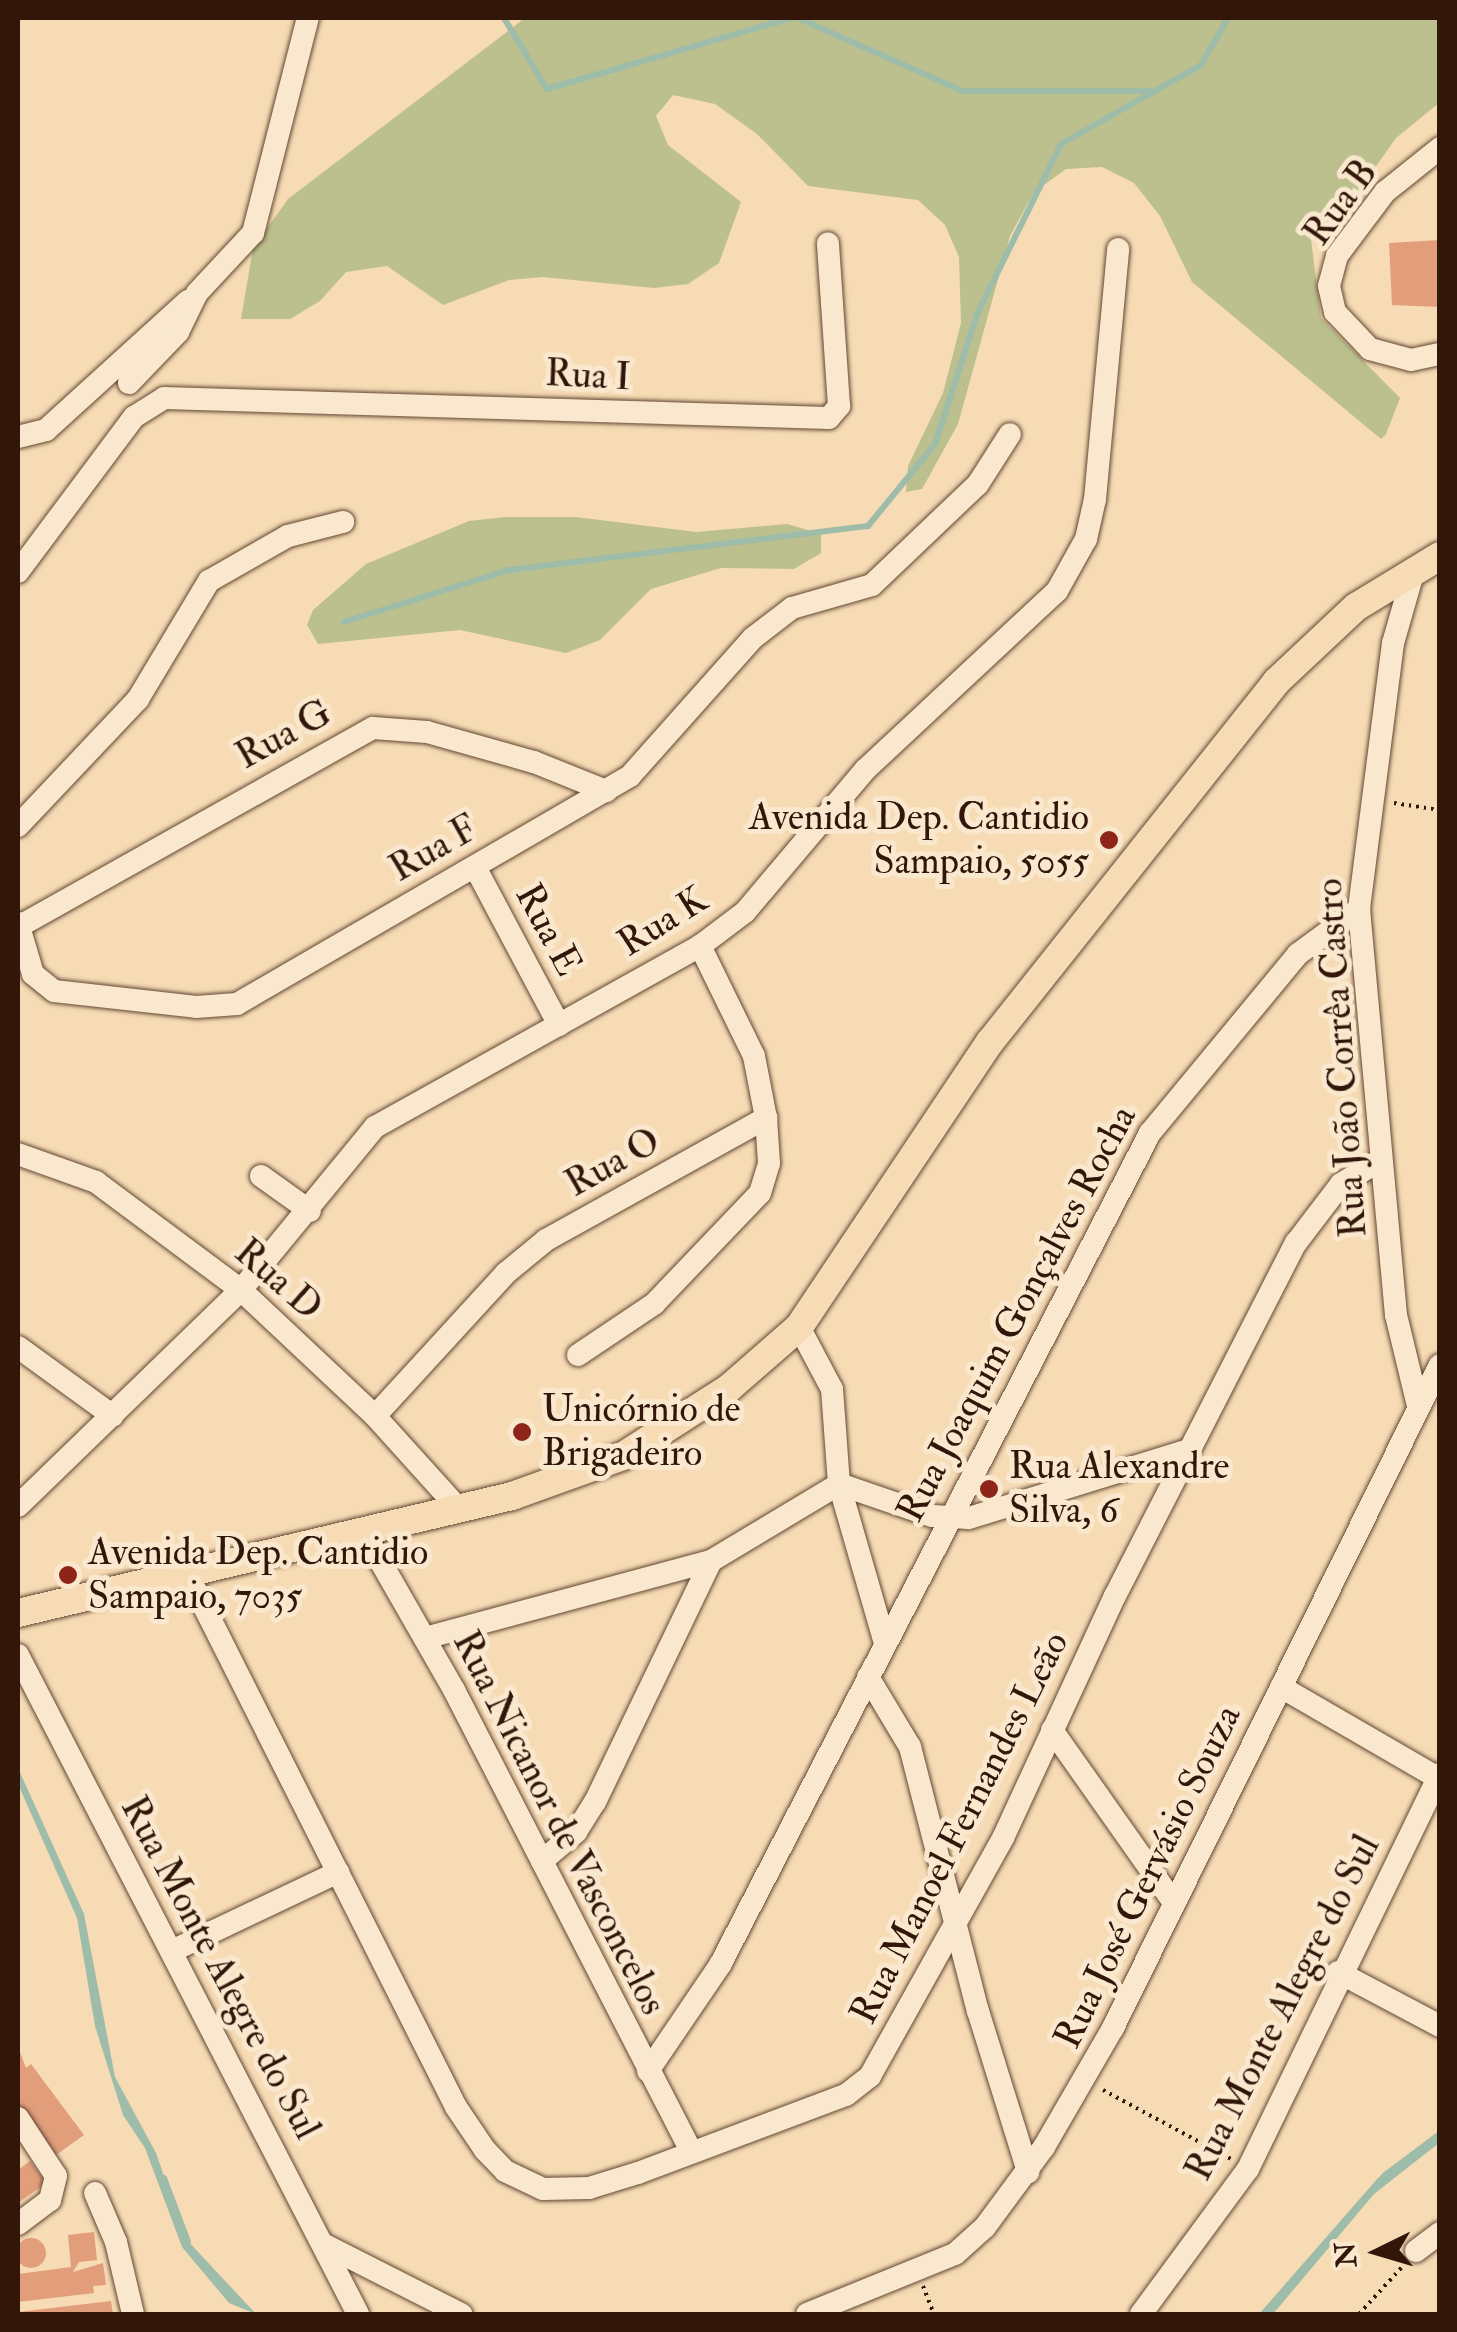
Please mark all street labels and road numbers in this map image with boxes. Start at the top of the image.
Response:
street label: Rua B [1295,151,1387,255]
street label: Rua I [544,351,632,401]
street label: Rua G [228,690,340,780]
street label: Rua F [382,806,486,892]
street label: Rua E [505,876,591,984]
street label: Rua K [610,877,716,967]
street label: Rua João Corrêa Castro [1307,877,1377,1239]
street label: Rua Joaquim Gonçalves Rocha [888,1098,1146,1530]
street label: Rua O [558,1119,668,1207]
street label: Rua D [225,1230,331,1330]
street label: Rua Nicanor de Vasconcelos [442,1623,676,2023]
street label: Rua Manoel Fernandes Leão [841,1624,1079,2032]
street label: Rua José Gervásio Souza [1045,1698,1251,2056]
street label: Rua Monte Alegre do Sul [110,1789,330,2147]
street label: Rua Monte Alegre do Sul [1176,1828,1390,2188]

